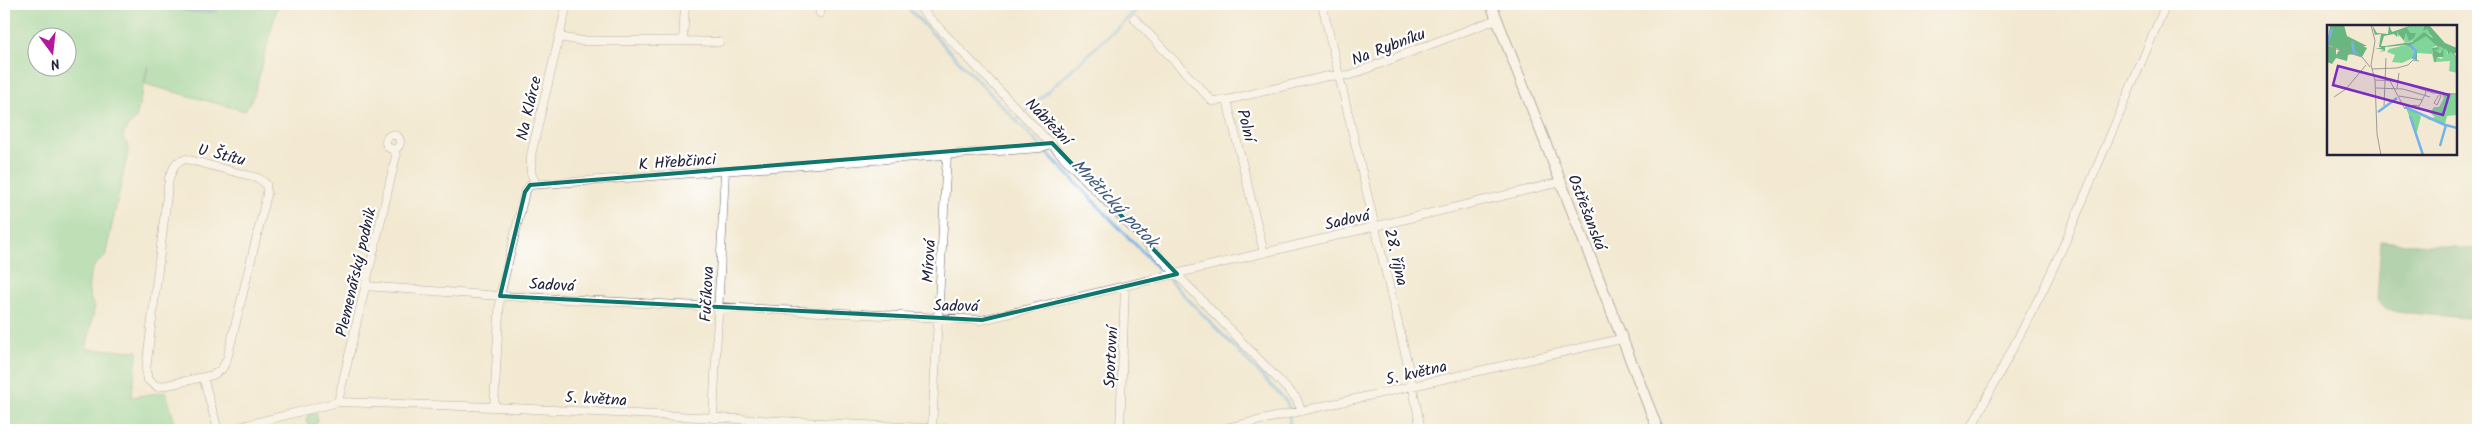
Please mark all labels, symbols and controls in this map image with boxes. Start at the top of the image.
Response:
street label: Na Rybníku [1348,22,1429,73]
inset map [2327,25,2457,155]
north arrow [28,28,78,78]
text: N [48,52,62,75]
street label: Na Klárce [510,74,549,143]
street label: Nábřežní [1019,92,1079,153]
street label: Polní [1230,107,1262,146]
street label: U Štítu [195,137,248,173]
street label: K Hřebčinci [637,147,718,178]
water label: Mnětický potok [1063,152,1166,257]
street label: Ostřešanská [1561,171,1613,256]
street label: Sadová [1322,203,1374,238]
street label: Plemenářský podnik [329,205,384,339]
street label: 28. října [1377,226,1414,288]
street label: Mírová [916,237,943,283]
street label: Fučíkova [694,265,721,323]
street label: Sadová [529,272,577,299]
street label: Sadová [933,294,980,319]
street label: Sportovní [1097,324,1126,388]
street label: 5. května [1383,354,1449,393]
street label: 5. května [564,385,628,414]

